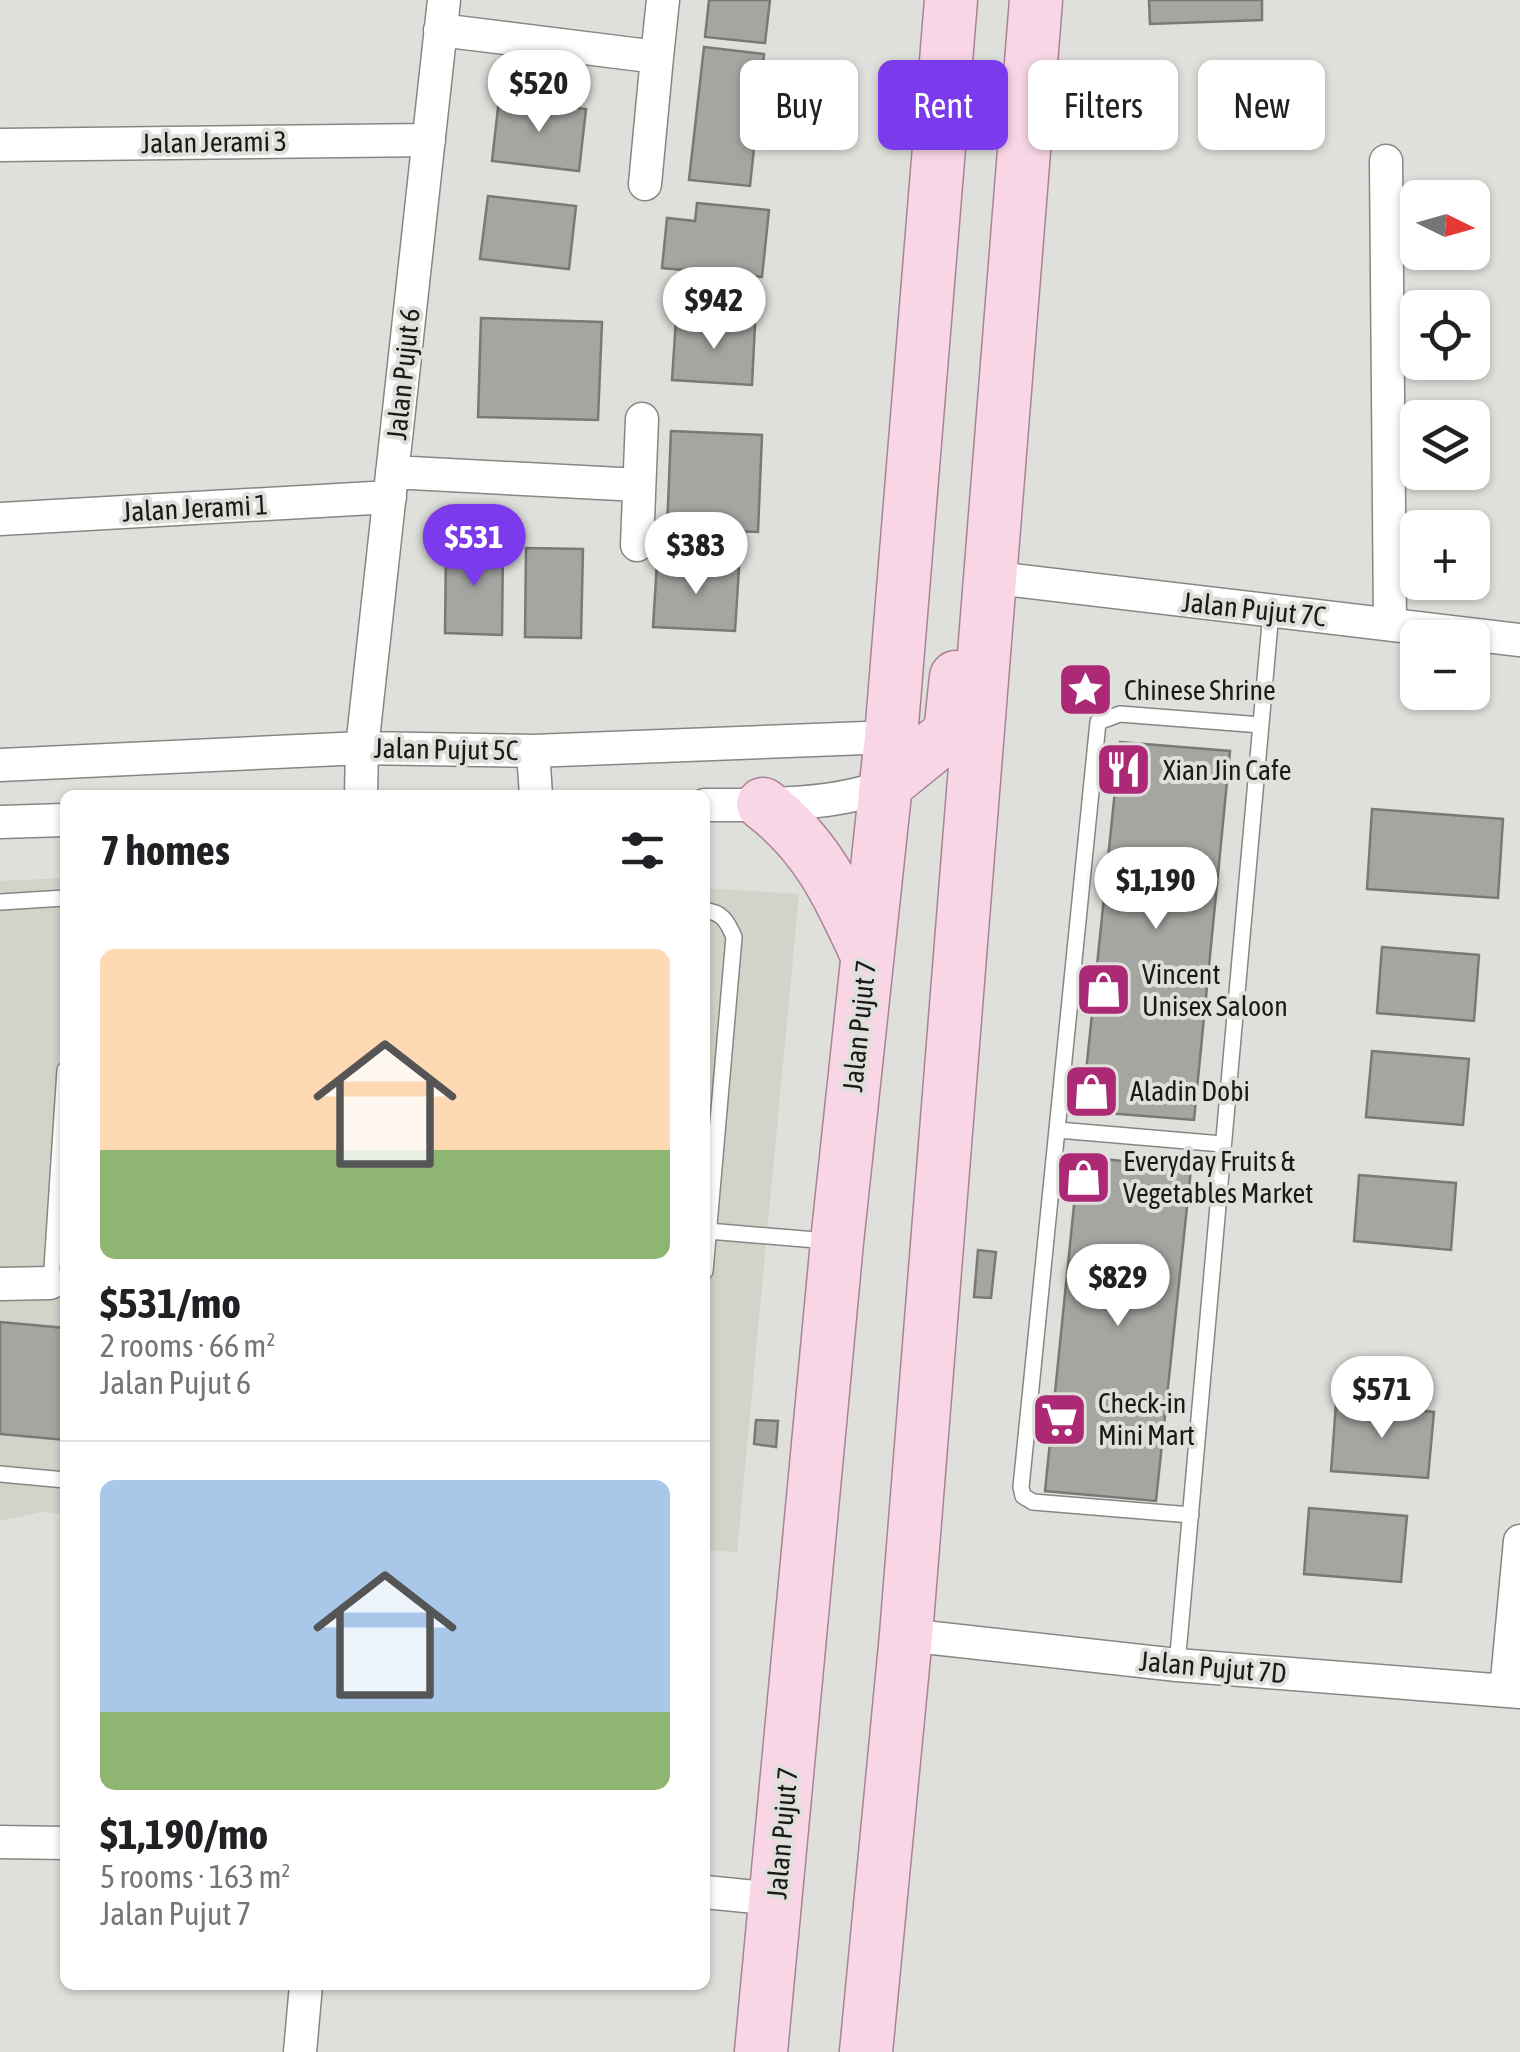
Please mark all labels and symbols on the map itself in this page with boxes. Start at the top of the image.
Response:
pin: $520 [480,50,598,135]
street label: Jalan Jerami 3 [141,125,287,159]
north arrow [1400,180,1490,270]
pin: $942 [655,267,773,352]
street label: Jalan Pujut 6 [380,307,426,441]
street label: Jalan Jerami 1 [121,488,269,528]
pin: $531 [415,504,533,589]
pin: $383 [637,512,755,597]
street label: Jalan Pujut 7C [1180,586,1328,633]
place icon: Chinese Shrine [1055,660,1115,720]
place label: Chinese Shrine [1124,674,1276,706]
street label: Jalan Pujut 5C [373,732,519,766]
restaurant icon: Xian Jin Cafe [1094,740,1154,800]
place label: Xian Jin Cafe [1163,754,1291,786]
pin: $1,190 [1075,847,1237,932]
place label: Vincent Unisex Saloon [1142,958,1288,1022]
street label: Jalan Pujut 7 [836,959,882,1093]
shop icon: Vincent Unisex Saloon [1073,960,1133,1020]
shop icon: Aladin Dobi [1061,1061,1121,1121]
place label: Aladin Dobi [1130,1075,1250,1107]
place label: Everyday Fruits & Vegetables Market [1123,1145,1313,1209]
shop icon: Everyday Fruits & Vegetables Market [1054,1147,1114,1207]
pin: $829 [1059,1244,1177,1329]
pin: $571 [1323,1356,1441,1441]
place label: Check-in Mini Mart [1098,1387,1195,1451]
supermarket icon: Check-in Mini Mart [1029,1389,1089,1449]
street label: Jalan Pujut 7D [1138,1645,1288,1689]
street label: Jalan Pujut 7 [760,1766,804,1900]

